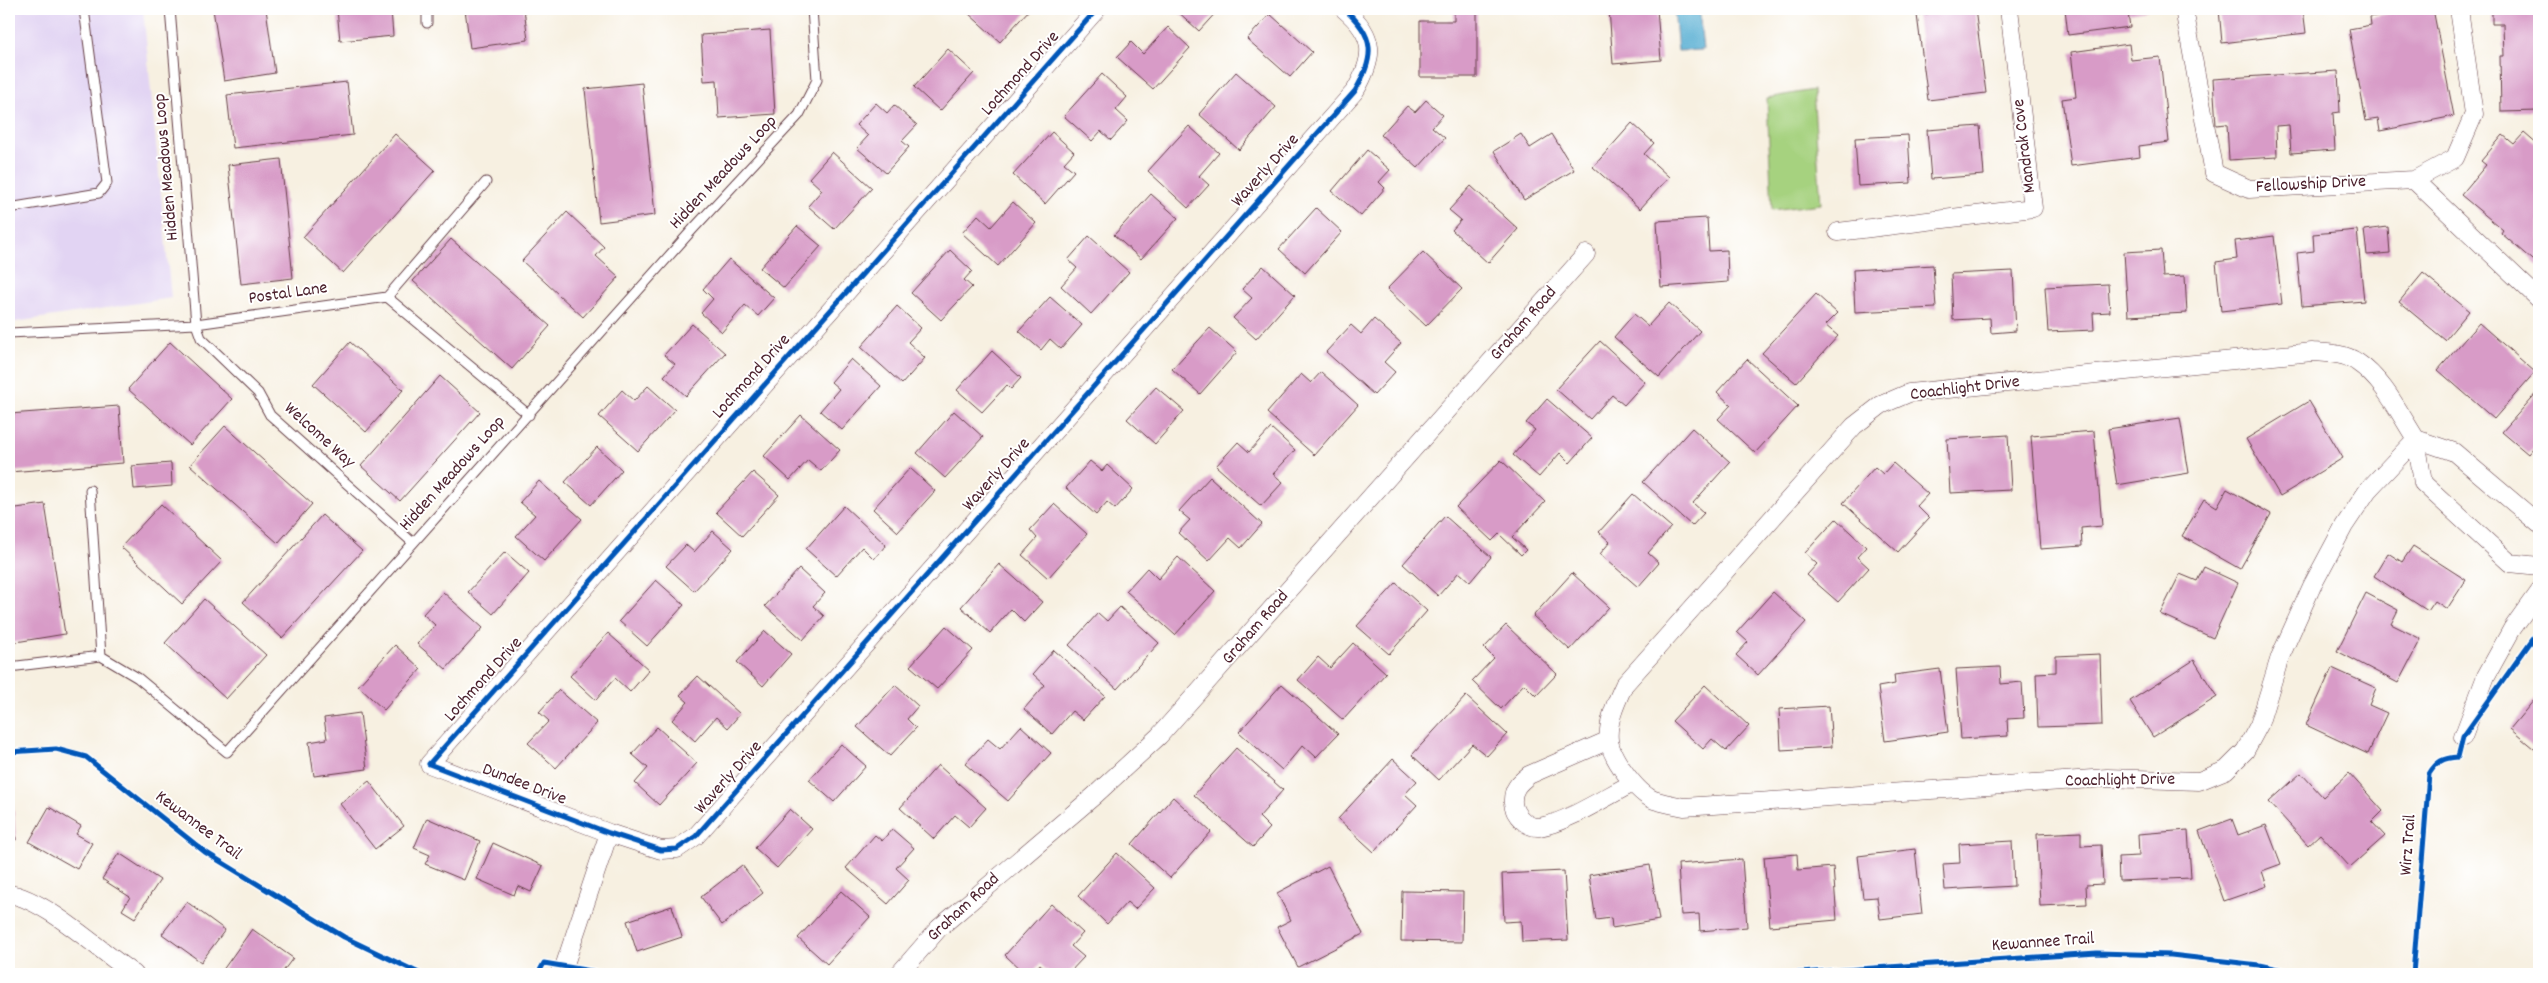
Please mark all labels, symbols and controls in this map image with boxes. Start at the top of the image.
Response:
street label: Lochmond Drive [976,26,1066,122]
street label: Hidden Meadows Loop [148,92,186,242]
street label: Mandrak Cove [2007,97,2043,195]
street label: Hidden Meadows Loop [664,110,784,236]
street label: Waverly Drive [1226,129,1306,213]
street label: Fellowship Drive [2255,170,2367,200]
street label: Postal Lane [247,276,329,312]
street label: Graham Road [1485,281,1563,367]
street label: Lochmond Drive [707,329,797,425]
street label: Coachlight Drive [1909,370,2021,408]
street label: Welcome Way [278,397,361,475]
street label: Hidden Meadows Loop [394,411,512,537]
street label: Waverly Drive [957,433,1037,517]
street label: Graham Road [1217,585,1295,671]
street label: Lochmond Drive [439,632,529,728]
street label: Waverly Drive [689,736,769,820]
street label: Dundee Drive [478,757,570,813]
street label: Coachlight Drive [2065,768,2175,794]
street label: Kewannee Trail [149,785,247,867]
street label: Wirz Trail [2394,813,2424,876]
street label: Graham Road [922,868,1006,948]
street label: Kewannee Trail [1991,927,2096,959]

